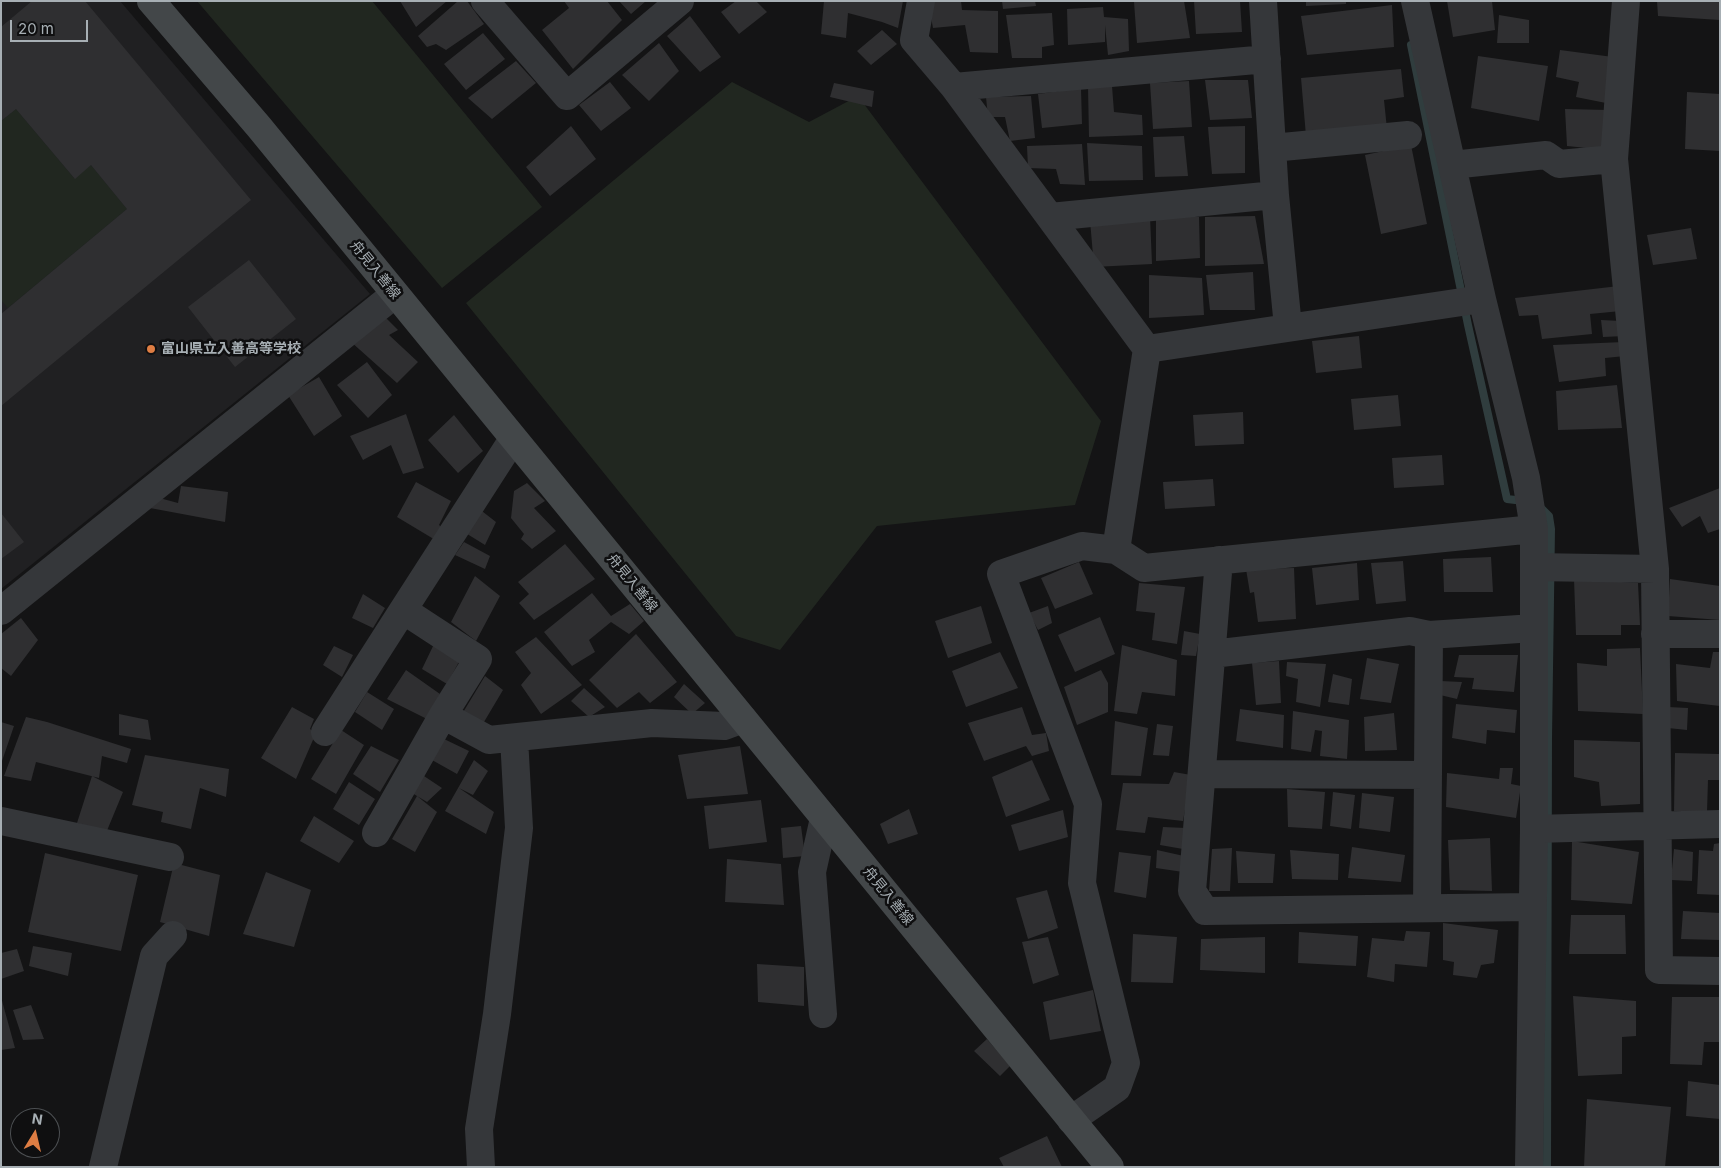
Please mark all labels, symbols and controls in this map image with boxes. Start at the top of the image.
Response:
scale bar [12,10,90,42]
text: 20 m [18,19,54,38]
street label: 舟見入善線 [346,238,404,302]
place label: 富山県立入善高等学校 [161,341,301,357]
marker: 富山県立入善高等学校 [145,343,157,355]
street label: 舟見入善線 [603,551,661,615]
street label: 舟見入善線 [859,864,917,928]
north arrow [10,1108,60,1158]
text: N [31,1109,44,1128]

